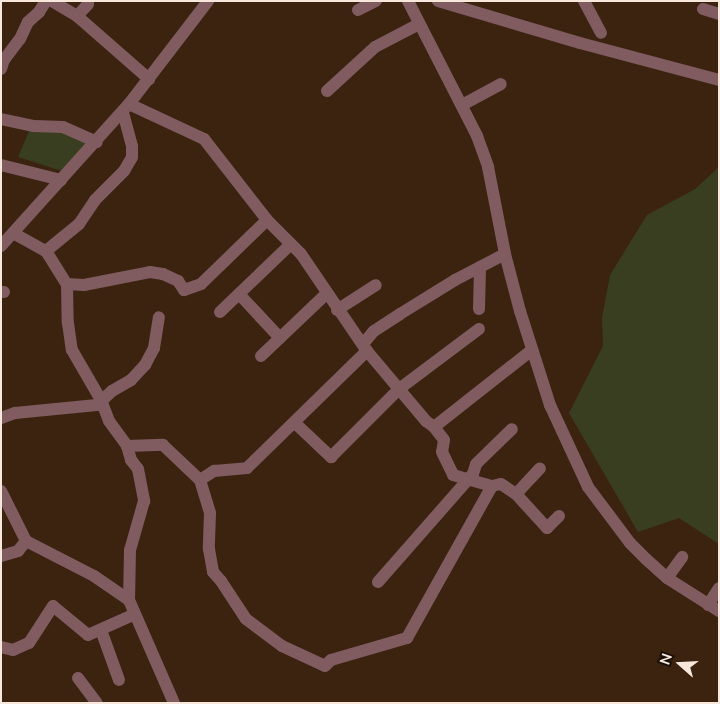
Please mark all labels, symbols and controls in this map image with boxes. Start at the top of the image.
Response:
north arrow [655,639,705,689]
text: N [656,651,675,667]

